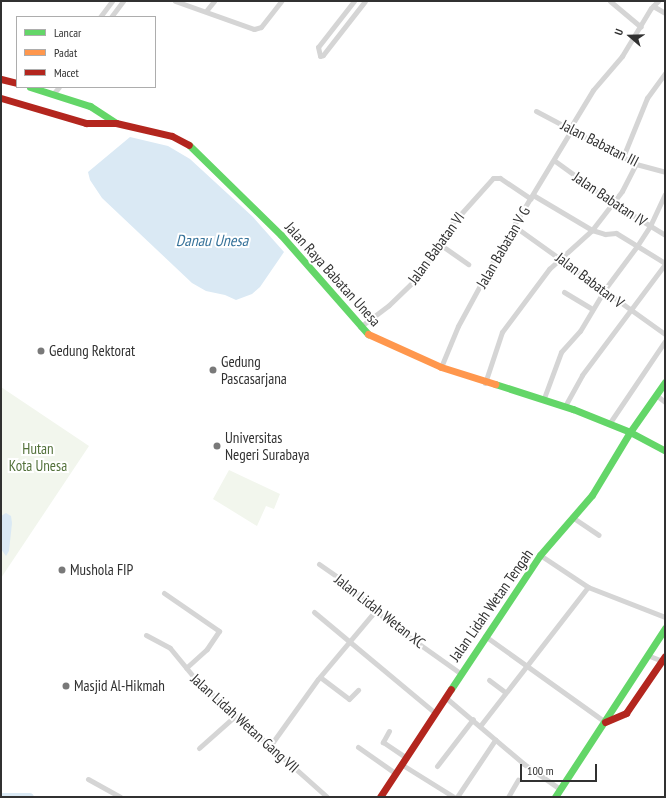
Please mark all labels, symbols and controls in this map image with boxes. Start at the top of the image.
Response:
legend [16,16,156,88]
north arrow [610,16,650,56]
text: Lancar [54,25,81,40]
text: U [611,27,626,37]
text: Padat [54,45,77,60]
text: Macet [54,65,79,80]
street label: Jalan Babatan III [558,116,642,170]
street label: Jalan Babatan IV [570,168,650,230]
street label: Jalan Babatan V G [472,203,534,291]
street label: Jalan Babatan VI [404,208,468,288]
street label: Jalan Raya Babatan Unesa [281,218,385,330]
water label: Danau Unesa [176,230,248,250]
street label: Jalan Babatan V [552,248,628,312]
place label: Gedung Rektorat [49,342,135,360]
marker: Gedung Rektorat [36,346,46,356]
place label: Gedung Pascasarjana [221,352,287,387]
marker: Gedung Pascasarjana [208,365,218,375]
place label: Universitas Negeri Surabaya [225,428,310,463]
park label: Hutan Kota Unesa [9,439,67,474]
marker: Universitas Negeri Surabaya [212,441,222,451]
street label: Jalan Lidah Wetan Tengah [445,545,537,665]
place label: Mushola FIP [70,561,133,579]
marker: Mushola FIP [57,565,67,575]
street label: Jalan Lidah Wetan XC [331,570,429,652]
street label: Jalan Lidah Wetan Gang VII [187,670,303,776]
place label: Masjid Al-Hikmah [74,677,165,695]
marker: Masjid Al-Hikmah [61,681,71,691]
scale bar [522,756,599,782]
text: 100 m [527,763,554,778]

